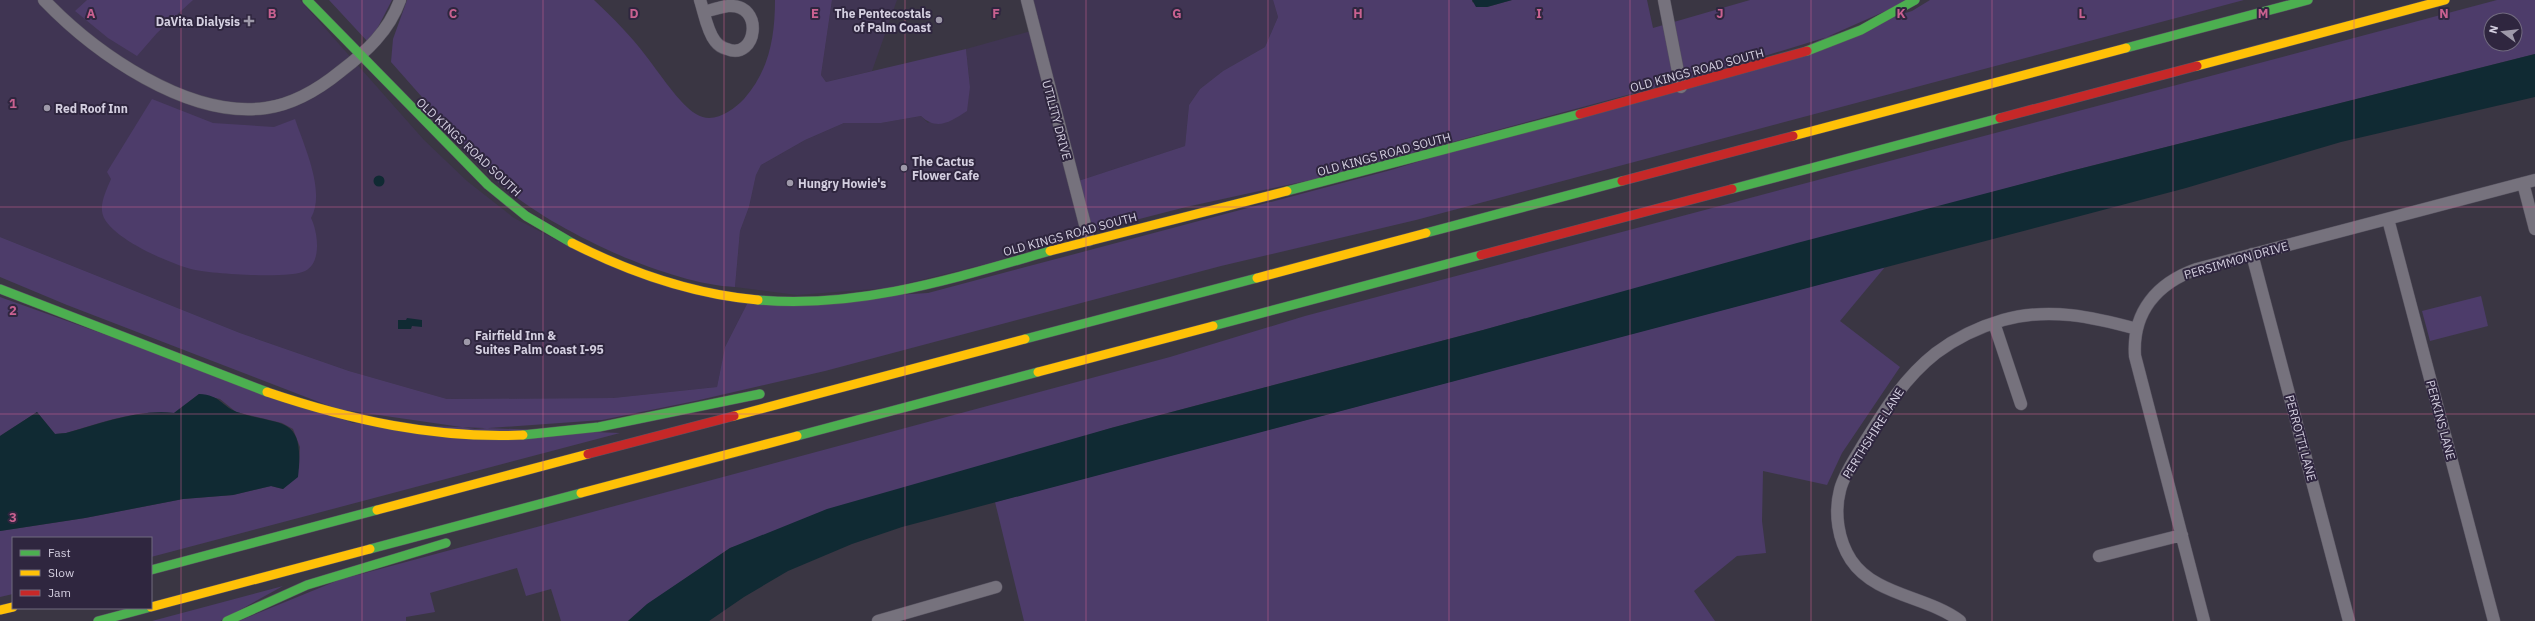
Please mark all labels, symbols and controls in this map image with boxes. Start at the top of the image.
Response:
text: A [87,5,96,22]
text: B [268,5,277,22]
text: C [449,5,458,22]
text: D [629,5,639,22]
text: E [811,5,819,22]
text: F [992,5,1000,22]
text: G [1172,5,1182,22]
text: H [1353,5,1363,22]
text: I [1536,5,1542,22]
text: J [1716,5,1724,22]
text: K [1896,5,1906,22]
text: L [2079,5,2086,22]
text: M [2258,5,2268,22]
text: N [2439,5,2449,22]
place label: The Pentecostals of Palm Coast [834,6,931,35]
north arrow [2483,12,2523,52]
place label: DaVita Dialysis [156,14,240,29]
marker: DaVita Dialysis [243,15,255,27]
marker: The Pentecostals of Palm Coast [934,15,944,25]
text: N [2486,24,2501,35]
street label: OLD KINGS ROAD SOUTH [1628,45,1766,95]
street label: UTILITY DRIVE [1039,78,1075,162]
text: 1 [9,95,17,112]
street label: OLD KINGS ROAD SOUTH [413,95,525,199]
place label: Red Roof Inn [55,101,128,116]
marker: Red Roof Inn [42,103,52,113]
street label: OLD KINGS ROAD SOUTH [1315,129,1453,179]
place label: The Cactus Flower Cafe [912,154,980,183]
marker: The Cactus Flower Cafe [899,163,909,173]
place label: Hungry Howie's [798,176,886,191]
marker: Hungry Howie's [785,178,795,188]
street label: OLD KINGS ROAD SOUTH [1001,209,1139,259]
street label: PERSIMMON DRIVE [2182,238,2290,282]
text: 2 [9,302,17,319]
place label: Fairfield Inn & Suites Palm Coast I-95 [475,328,604,357]
marker: Fairfield Inn & Suites Palm Coast I-95 [462,337,472,347]
street label: PERKINS LANE [2423,378,2459,462]
street label: PERTHSHIRE LANE [1839,385,1907,481]
street label: PERROTTI LANE [2282,393,2320,483]
text: 3 [9,509,17,526]
legend [12,537,152,609]
text: Fast [48,545,71,560]
text: Slow [48,565,74,580]
text: Jam [48,585,71,600]

